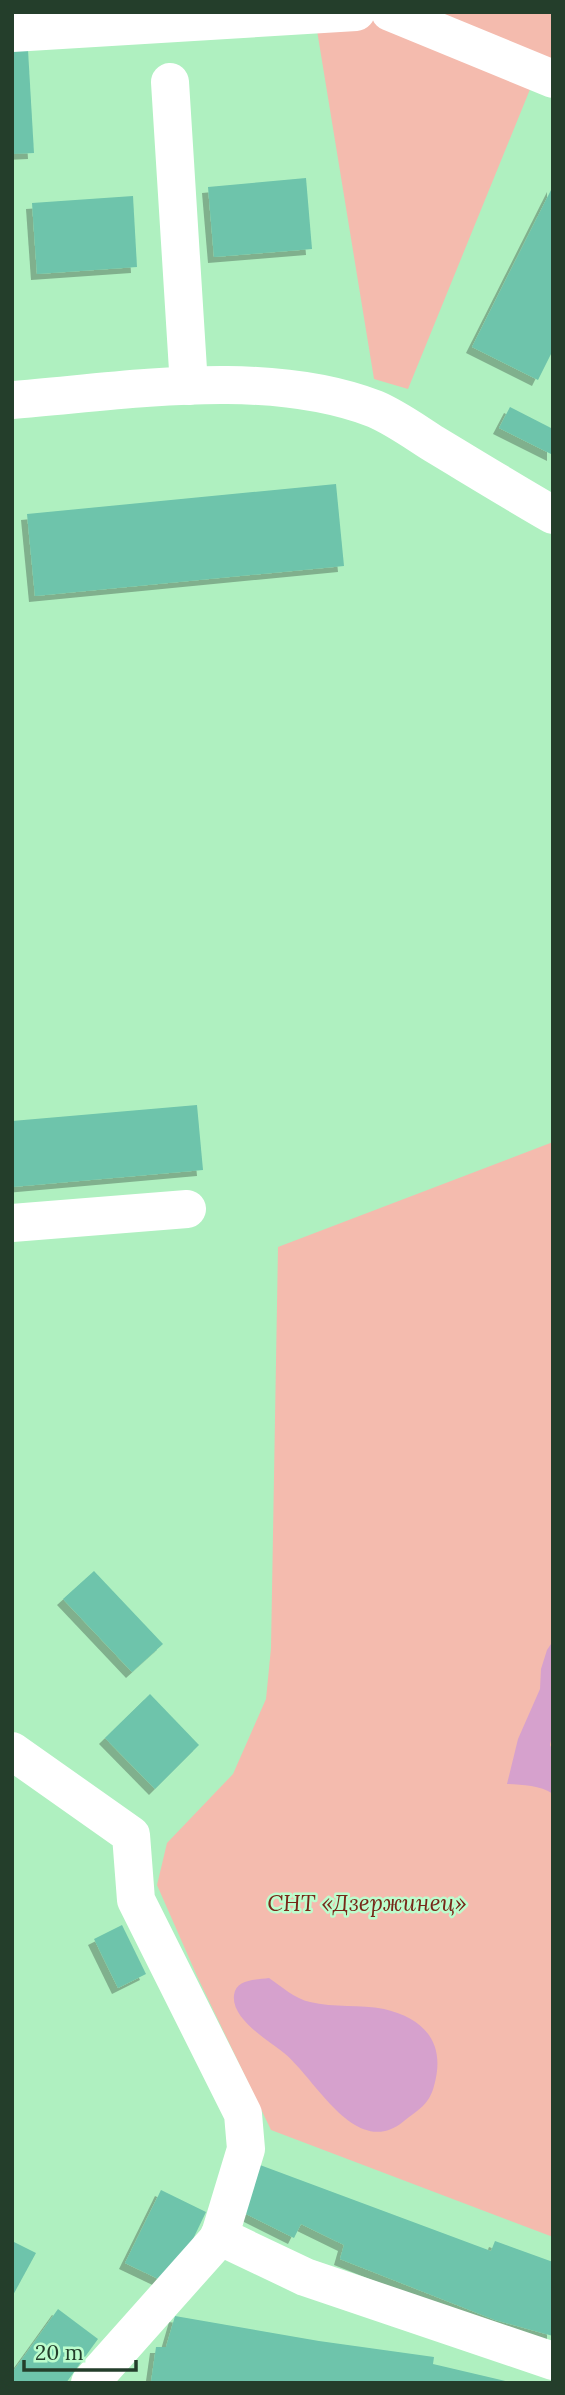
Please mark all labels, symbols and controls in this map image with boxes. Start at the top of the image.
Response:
park label: СНТ «Дзержинец» [267,1888,467,1917]
scale bar [24,2328,136,2372]
text: 20 m [35,2339,84,2366]

